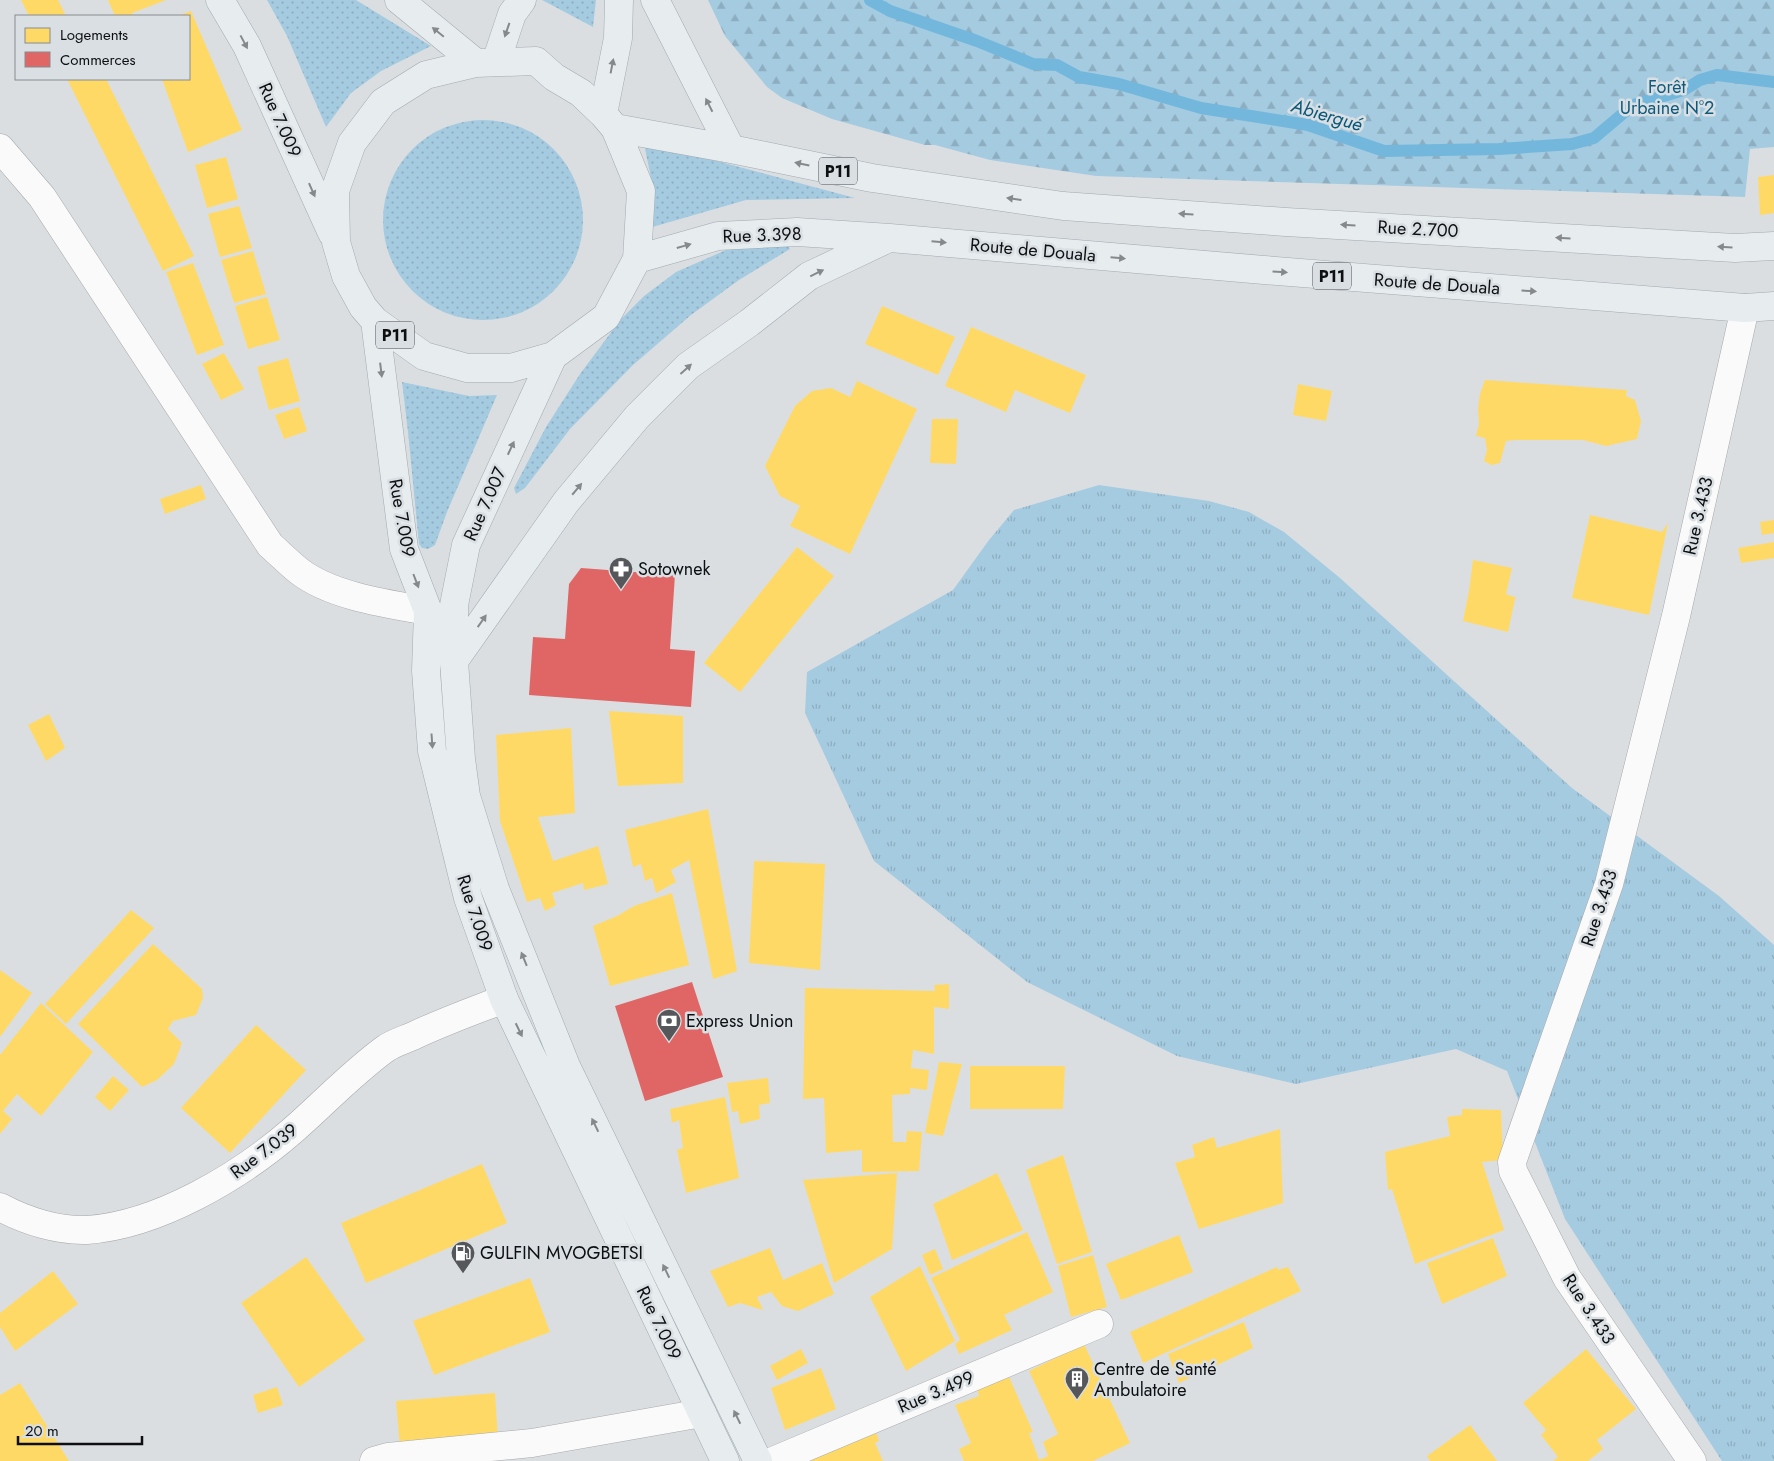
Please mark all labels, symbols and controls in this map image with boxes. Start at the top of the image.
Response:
legend [15,15,190,80]
one-way arrow [503,23,511,38]
text: Logements [60,24,128,46]
one-way arrow [432,26,445,37]
one-way arrow [240,35,248,50]
text: Commerces [60,49,135,71]
one-way arrow [609,57,617,73]
park label: Forêt Urbaine N°2 [1620,74,1714,121]
street label: Rue 7.009 [252,79,308,161]
water label: Abiergué [1287,92,1366,138]
one-way arrow [705,98,713,112]
road number: P11 [819,158,857,185]
one-way arrow [794,159,810,167]
one-way arrow [308,183,316,197]
one-way arrow [1006,194,1022,202]
one-way arrow [1178,210,1194,218]
street label: Rue 2.700 [1377,214,1459,244]
street label: Rue 3.398 [722,221,802,249]
one-way arrow [1340,221,1356,229]
street label: Route de Douala [969,232,1097,268]
one-way arrow [1555,233,1571,241]
one-way arrow [931,238,947,246]
one-way arrow [676,241,691,249]
one-way arrow [1717,243,1733,251]
one-way arrow [1110,254,1126,262]
road number: P11 [1313,262,1351,290]
street label: Route de Douala [1373,267,1501,301]
one-way arrow [1272,268,1288,276]
one-way arrow [810,269,824,277]
one-way arrow [1522,287,1538,295]
road number: P11 [376,322,414,348]
one-way arrow [377,362,385,378]
one-way arrow [680,363,692,375]
one-way arrow [507,441,515,455]
street label: Rue 7.007 [457,462,513,545]
street label: Rue 3.433 [1676,474,1720,558]
street label: Rue 7.009 [382,477,422,559]
one-way arrow [571,483,582,496]
pharmacy icon: Sotownek [608,556,634,590]
place label: Sotownek [638,556,711,582]
one-way arrow [412,574,420,589]
one-way arrow [477,614,487,628]
one-way arrow [428,733,436,749]
street label: Rue 3.433 [1574,866,1624,950]
street label: Rue 7.009 [450,871,500,955]
one-way arrow [519,952,527,967]
bank icon: Express Union [656,1008,682,1042]
place label: Express Union [686,1008,793,1034]
one-way arrow [515,1023,523,1037]
street label: Rue 7.039 [225,1117,303,1185]
one-way arrow [591,1118,599,1132]
fuel station icon: GULFIN MVOGBETSI [450,1240,476,1274]
place label: GULFIN MVOGBETSI [480,1240,643,1266]
one-way arrow [661,1264,669,1278]
street label: Rue 3.433 [1556,1269,1622,1349]
street label: Rue 7.009 [630,1282,688,1364]
place label: Centre de Santé Ambulatoire [1094,1356,1216,1403]
street label: Rue 3.499 [894,1364,978,1420]
building icon: Centre de Santé Ambulatoire [1064,1366,1090,1400]
one-way arrow [732,1410,740,1424]
scale bar [18,1414,141,1446]
text: 20 m [25,1420,59,1442]

